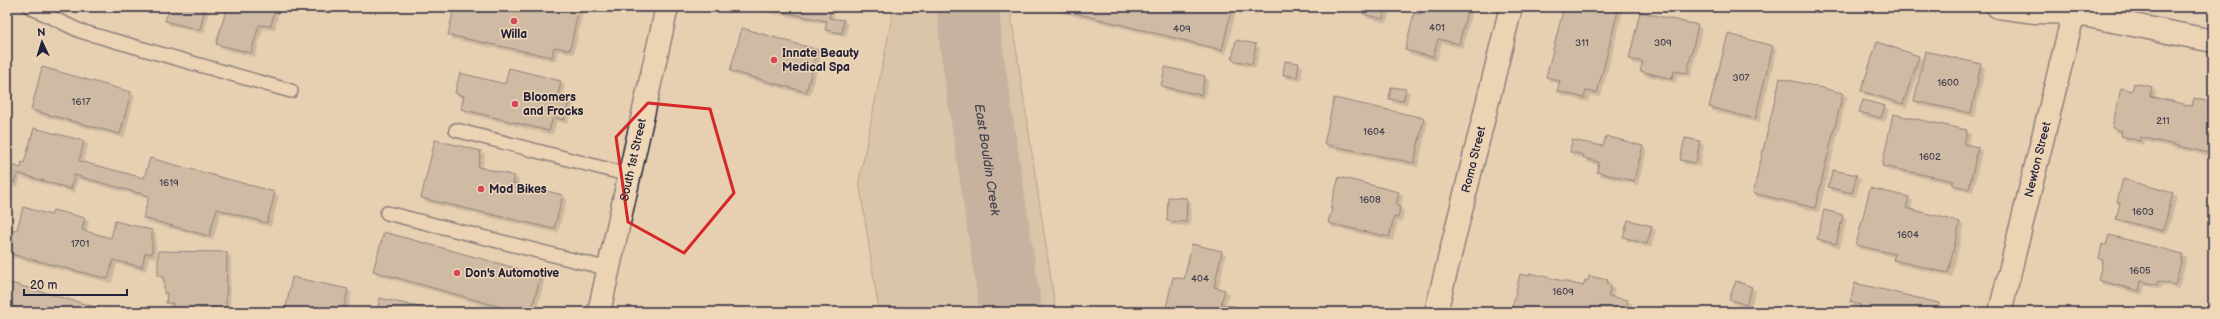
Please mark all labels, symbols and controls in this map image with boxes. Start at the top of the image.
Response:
marker: Willa [509,16,519,26]
north arrow [22,22,62,62]
house number: 401 [1429,22,1445,34]
house number: 409 [1173,23,1191,35]
text: N [37,26,46,39]
place label: Willa [501,27,527,42]
house number: 311 [1575,37,1589,49]
house number: 309 [1654,37,1672,49]
place label: Innate Beauty Medical Spa [782,46,859,75]
marker: Innate Beauty Medical Spa [769,55,779,65]
house number: 307 [1733,72,1750,84]
house number: 1600 [1937,77,1959,89]
place label: Bloomers and Frocks [523,90,584,119]
house number: 1617 [72,96,90,108]
marker: Bloomers and Frocks [510,99,520,109]
water label: East Bouldin Creek [971,103,1003,217]
house number: 211 [2156,115,2170,127]
street label: South 1st Street [617,117,650,203]
street label: Newton Street [2021,120,2055,199]
street label: Roma Street [1459,124,1489,195]
house number: 1604 [1363,126,1385,138]
house number: 1602 [1919,151,1941,163]
house number: 1619 [159,177,179,189]
place label: Mod Bikes [489,182,547,197]
marker: Mod Bikes [476,184,486,194]
house number: 1608 [1359,194,1381,206]
house number: 1603 [2132,206,2154,218]
house number: 1604 [1897,229,1919,241]
house number: 1701 [71,238,89,250]
house number: 1605 [2129,265,2151,277]
place label: Don's Automotive [465,266,559,281]
marker: Don's Automotive [452,268,462,278]
scale bar [24,271,127,297]
house number: 404 [1191,273,1209,285]
text: 20 m [30,278,57,293]
house number: 1609 [1552,286,1574,298]

